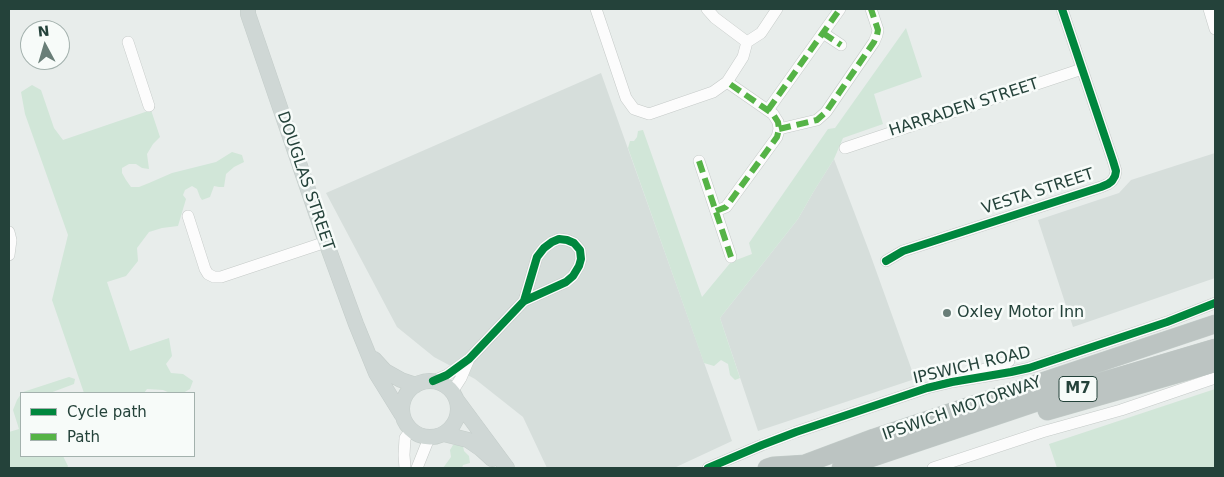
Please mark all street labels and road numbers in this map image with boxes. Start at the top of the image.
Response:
street label: HARRADEN STREET [887,75,1041,141]
street label: DOUGLAS STREET [272,109,338,253]
street label: VESTA STREET [979,165,1097,219]
street label: IPSWICH ROAD [911,343,1033,389]
street label: IPSWICH MOTORWAY [880,373,1044,445]
road number: M7 [1059,376,1097,402]

